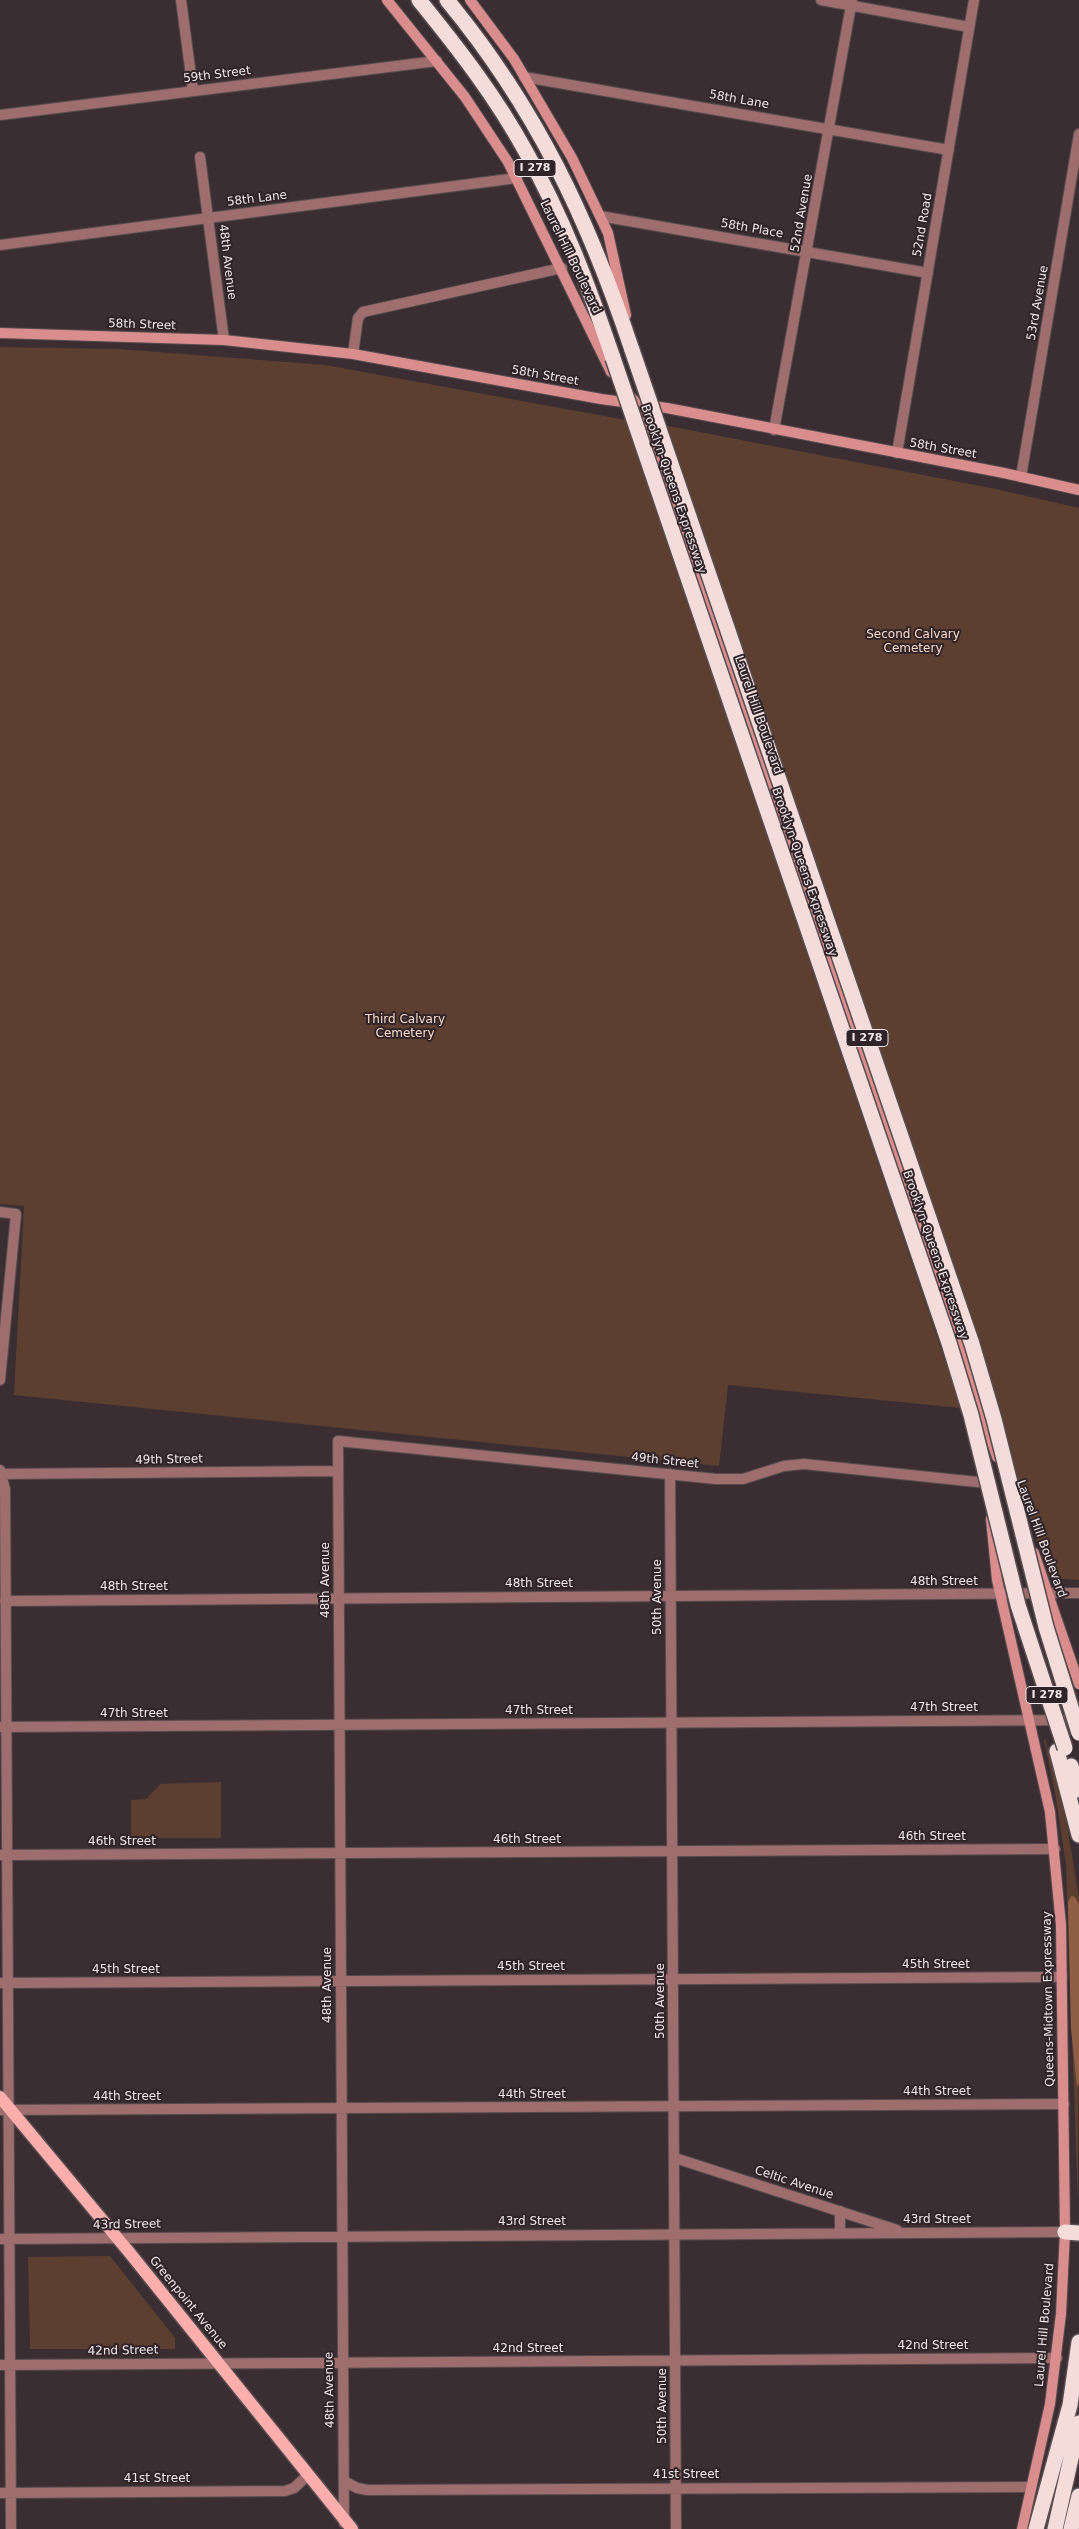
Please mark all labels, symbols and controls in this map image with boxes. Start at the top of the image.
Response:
street label: 59th Street [182,64,252,86]
street label: 58th Lane [708,88,770,112]
road number: I 278 [514,160,556,177]
street label: 52nd Avenue [788,173,816,253]
street label: 58th Lane [226,188,288,210]
street label: 52nd Road [910,192,936,258]
street label: Laurel Hill Boulevard [536,198,604,316]
street label: 58th Place [720,216,784,242]
street label: 48th Avenue [215,223,239,301]
street label: 53rd Avenue [1024,264,1052,342]
street label: 58th Street [108,317,176,333]
street label: 58th Street [510,363,580,389]
street label: Brooklyn-Queens Expressway [637,403,709,575]
street label: 58th Street [908,436,978,462]
park label: Second Calvary Cemetery [866,628,960,656]
street label: Laurel Hill Boulevard [731,654,785,776]
street label: Brooklyn-Queens Expressway [768,786,840,958]
park label: Third Calvary Cemetery [365,1013,445,1041]
road number: I 278 [846,1030,888,1046]
street label: Brooklyn-Queens Expressway [899,1169,971,1341]
street label: 49th Street [631,1450,699,1472]
street label: 49th Street [135,1452,203,1468]
street label: Laurel Hill Boulevard [1013,1478,1069,1600]
street label: 48th Avenue [319,1542,333,1618]
street label: 50th Avenue [651,1559,665,1635]
street label: 48th Street [910,1575,978,1589]
street label: 48th Street [505,1577,573,1591]
street label: 48th Street [100,1580,168,1594]
road number: I 278 [1026,1686,1068,1704]
street label: 47th Street [910,1701,978,1715]
street label: 47th Street [505,1704,573,1718]
street label: 47th Street [100,1707,168,1721]
street label: 46th Street [898,1830,966,1844]
street label: 46th Street [493,1833,561,1847]
street label: 46th Street [88,1835,156,1849]
street label: Queens-Midtown Expressway [1040,1911,1058,2087]
street label: 48th Avenue [321,1947,335,2023]
street label: 45th Street [902,1958,970,1972]
street label: 45th Street [497,1960,565,1974]
street label: 45th Street [92,1963,160,1977]
street label: 50th Avenue [654,1963,668,2039]
street label: 44th Street [903,2085,971,2099]
street label: 44th Street [498,2088,566,2102]
street label: 44th Street [93,2090,161,2104]
street label: Celtic Avenue [753,2163,835,2203]
street label: 43rd Street [903,2213,971,2227]
street label: 43rd Street [498,2215,566,2229]
street label: 43rd Street [93,2217,161,2233]
street label: Greenpoint Avenue [146,2254,230,2352]
street label: Laurel Hill Boulevard [1032,2262,1058,2388]
street label: 42nd Street [898,2339,968,2353]
street label: 42nd Street [493,2342,563,2356]
street label: 42nd Street [87,2343,159,2359]
street label: 48th Avenue [322,2352,338,2428]
street label: 50th Avenue [656,2368,670,2444]
street label: 41st Street [653,2468,719,2482]
street label: 41st Street [124,2472,190,2486]

